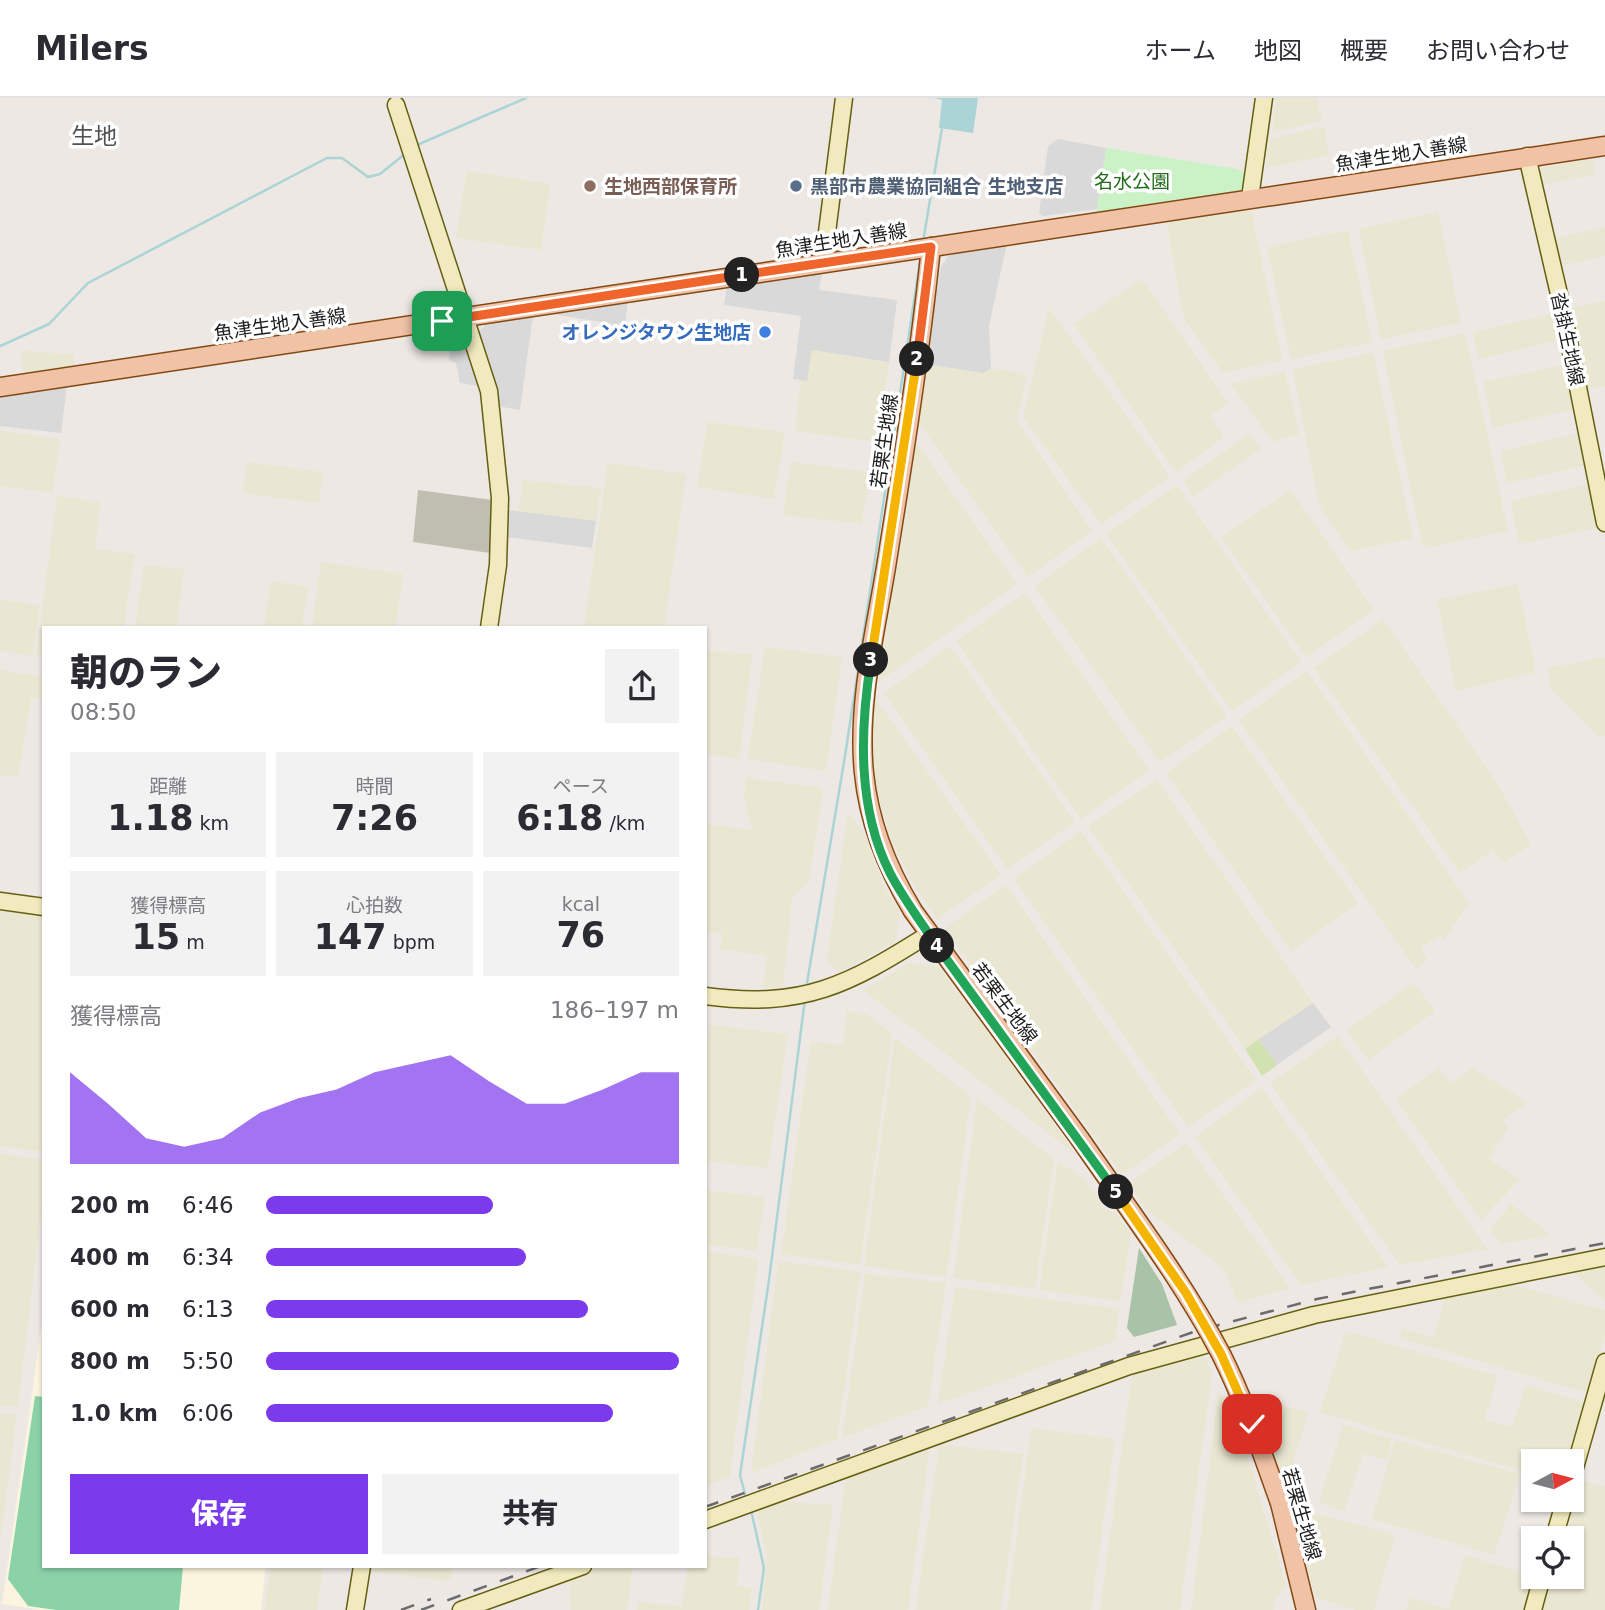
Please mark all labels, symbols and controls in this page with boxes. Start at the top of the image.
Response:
text: Milers [35,29,149,68]
text: ホーム [1145,37,1216,65]
text: 地図 [1254,37,1302,65]
text: 概要 [1340,37,1388,65]
text: お問い合わせ [1426,37,1570,65]
district label: 生地 [71,123,117,149]
street label: 魚津生地入善線 [1334,133,1468,175]
park label: 名水公園 [1094,170,1170,192]
place label: 生地西部保育所 [604,175,737,197]
place label: 黒部市農業協同組合 生地支店 [810,175,1064,197]
marker: 生地西部保育所 [582,178,598,194]
marker: 黒部市農業協同組合 生地支店 [788,178,804,194]
street label: 魚津生地入善線 [774,219,908,261]
pin: 1 [724,258,760,292]
text: 1 [735,263,748,285]
street label: 沓掛生地線 [1547,290,1589,388]
pin [412,291,472,351]
icon: arrive [423,302,461,340]
street label: 魚津生地入善線 [213,304,347,344]
place label: オレンジタウン生地店 [561,321,751,343]
marker: オレンジタウン生地店 [757,324,773,340]
pin: 2 [900,342,934,376]
text: 2 [910,347,923,369]
street label: 若栗生地線 [866,392,902,490]
pin: 3 [854,642,888,678]
text: 3 [864,648,877,670]
button: share [605,649,679,723]
text: 朝のラン [70,651,222,695]
text: 08:50 [70,699,136,725]
text: 距離 [149,775,187,797]
text: 時間 [355,775,394,797]
text: ペース [553,775,609,797]
text: 1.18 [107,798,194,838]
text: 7:26 [331,798,418,838]
text: 6:18 [516,798,603,838]
text: km [194,812,229,834]
text: /km [603,812,645,834]
text: kcal [562,893,600,915]
text: 獲得標高 [130,894,206,916]
text: 心拍数 [346,894,403,916]
text: 76 [556,915,605,955]
text: 15 [132,917,180,957]
text: 147 [314,917,387,957]
pin: 4 [920,928,954,964]
text: m [180,931,205,953]
text: bpm [387,931,435,953]
text: 4 [930,934,943,956]
street label: 若栗生地線 [968,958,1042,1048]
text: 186–197 m [550,997,679,1023]
text: 獲得標高 [70,1003,162,1029]
pin: 5 [1098,1174,1134,1210]
text: 5 [1109,1180,1122,1202]
text: 200 m [70,1192,150,1218]
text: 6:46 [182,1192,234,1218]
text: 400 m [70,1244,150,1270]
text: 6:34 [182,1244,234,1270]
text: 600 m [70,1296,150,1322]
text: 6:13 [182,1296,234,1322]
text: 800 m [70,1348,150,1374]
text: 5:50 [182,1348,234,1374]
pin [1222,1394,1282,1454]
text: 1.0 km [70,1400,158,1426]
text: 6:06 [182,1400,234,1426]
icon: check [1233,1405,1271,1443]
north arrow [1521,1449,1584,1512]
map controls [1521,1449,1584,1589]
street label: 若栗生地線 [1278,1465,1326,1563]
button: 保存 [70,1474,368,1554]
button: 共有 [382,1474,679,1554]
button: locate [1521,1526,1584,1589]

